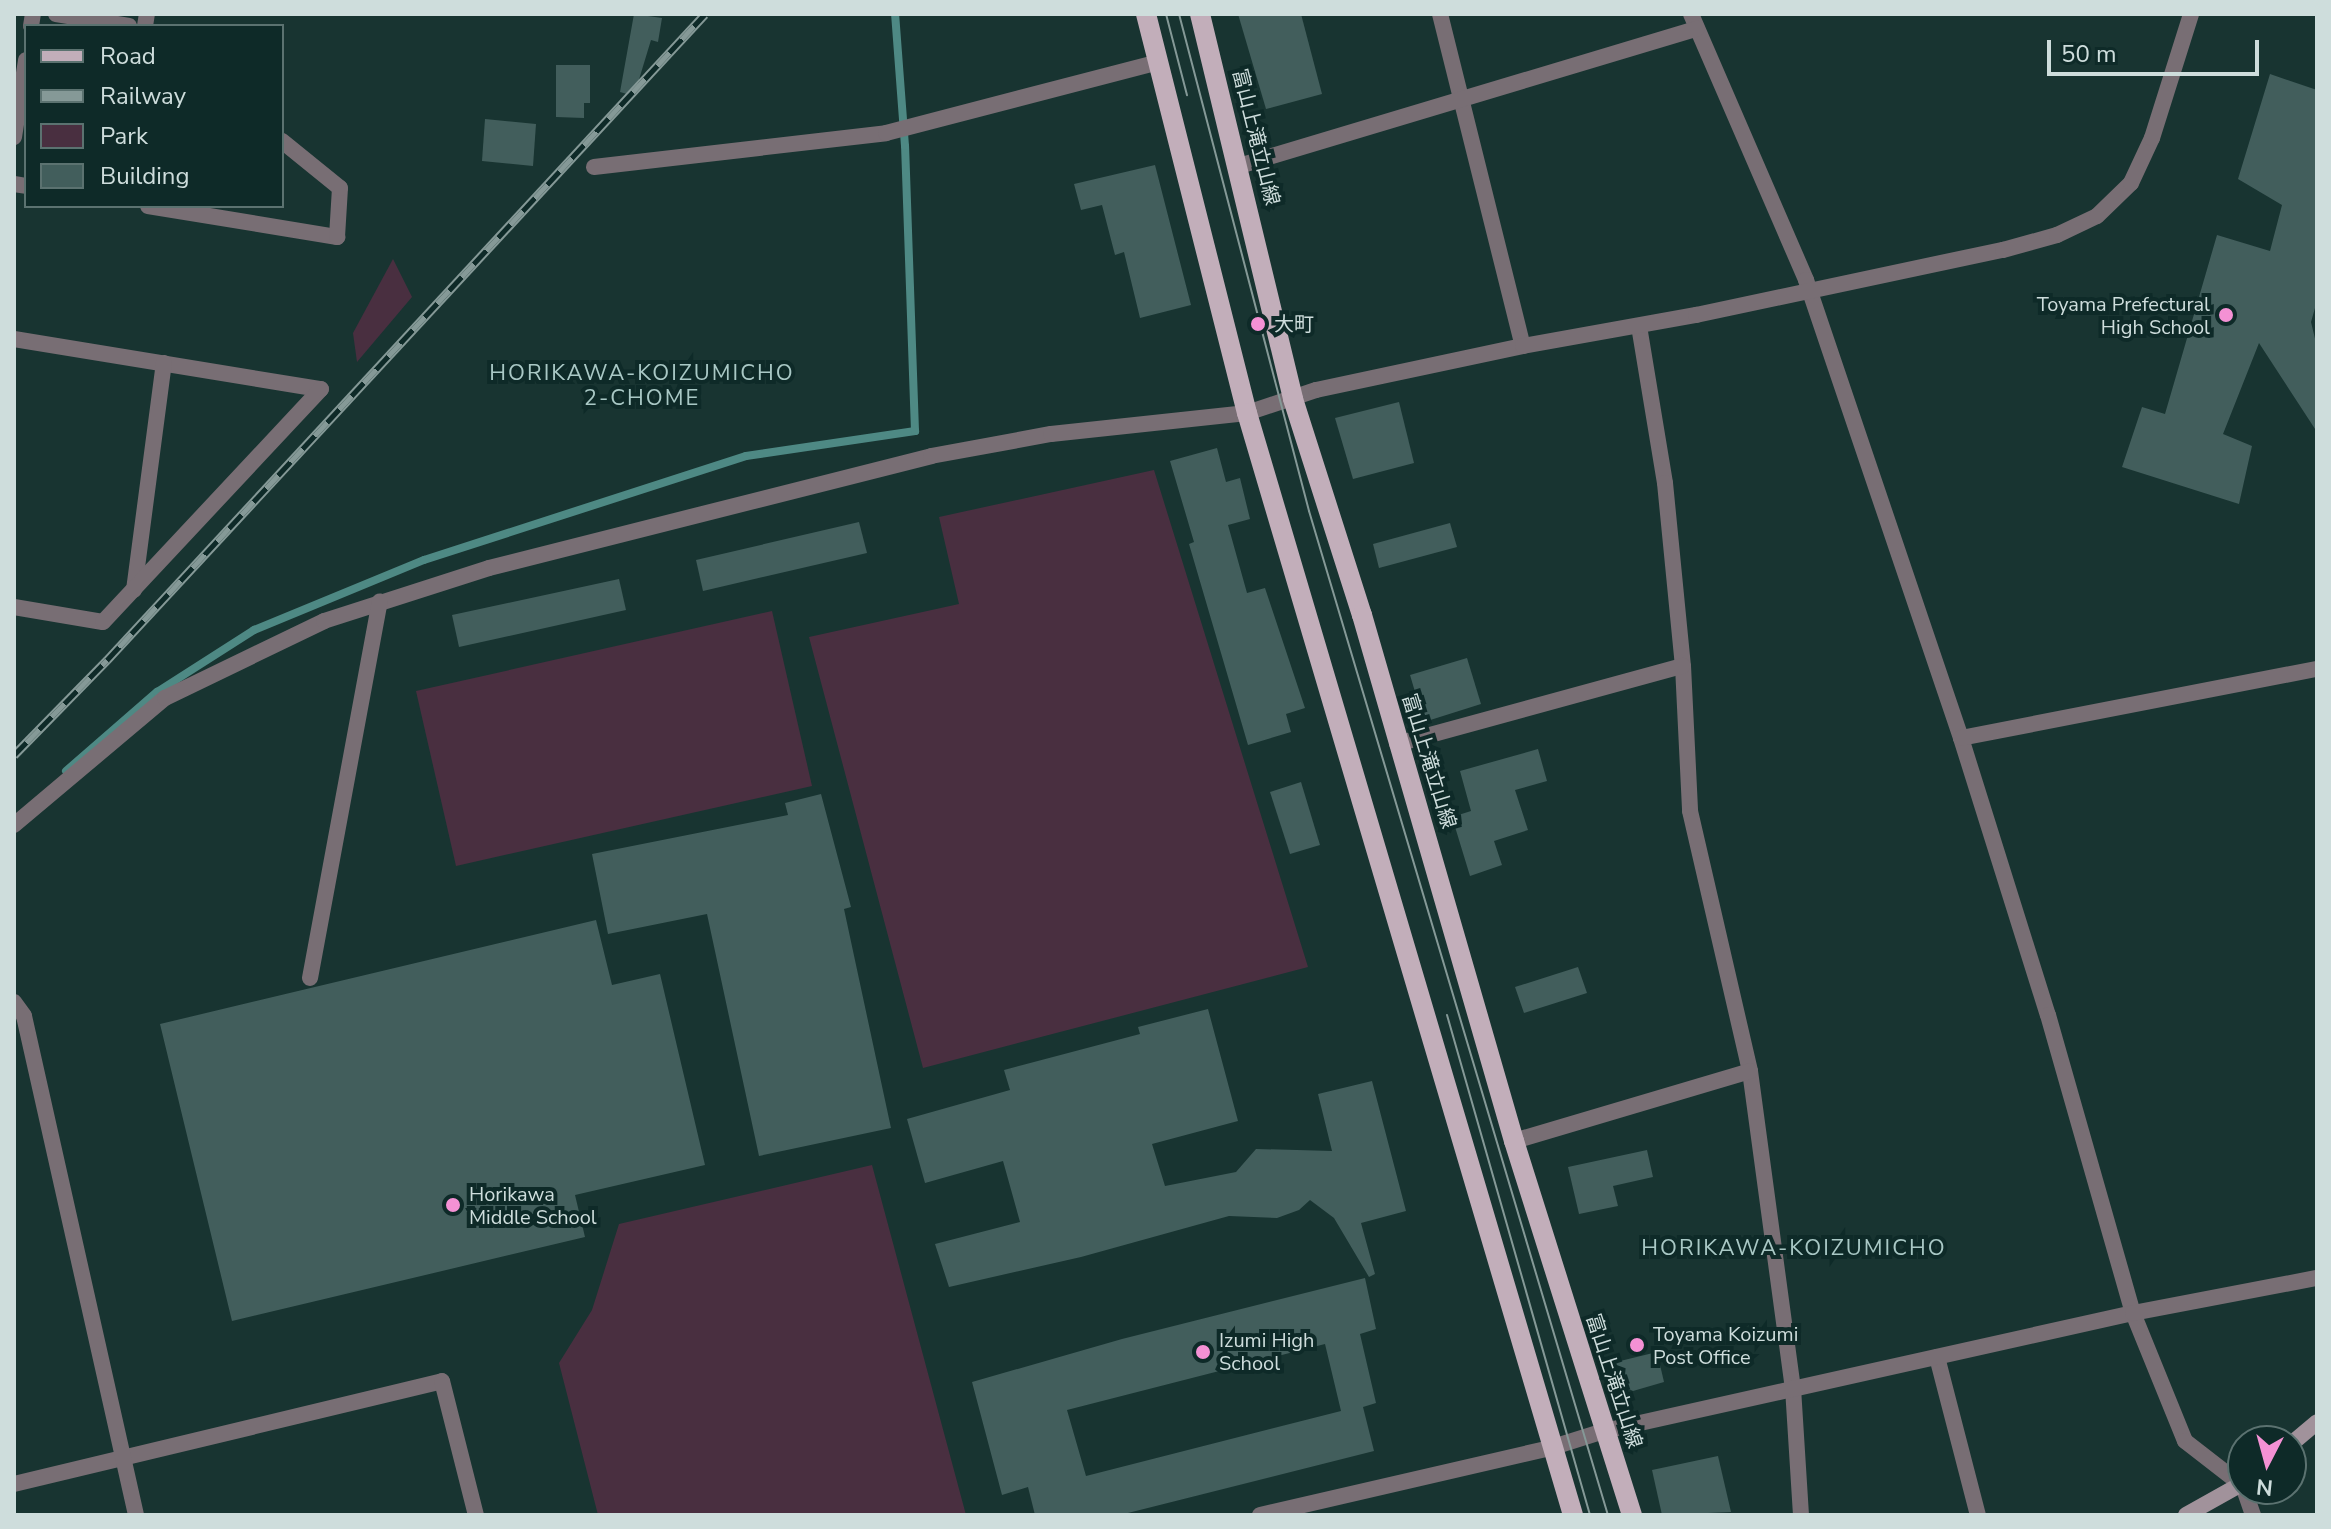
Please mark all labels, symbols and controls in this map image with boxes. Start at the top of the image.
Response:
legend [24,24,284,208]
scale bar [2051,24,2263,74]
text: 50 m [2061,38,2117,70]
text: Road [100,40,156,72]
street label: 富山上滝立山線 [1227,66,1285,208]
text: Railway [100,80,186,112]
text: Park [100,120,148,152]
text: Building [100,160,190,192]
place label: Toyama Prefectural High School [2037,292,2210,339]
marker: Toyama Prefectural High School [2217,306,2235,324]
place label: 大町 [1274,312,1314,336]
marker: 大町 [1249,315,1267,333]
district label: HORIKAWA-KOIZUMICHO 2-CHOME [489,360,795,412]
street label: 富山上滝立山線 [1397,691,1461,831]
place label: Horikawa Middle School [469,1182,597,1229]
marker: Horikawa Middle School [444,1196,462,1214]
district label: HORIKAWA-KOIZUMICHO [1641,1236,1947,1262]
street label: 富山上滝立山線 [1581,1311,1647,1451]
place label: Toyama Koizumi Post Office [1653,1322,1798,1369]
place label: Izumi High School [1219,1328,1314,1375]
marker: Toyama Koizumi Post Office [1628,1336,1646,1354]
marker: Izumi High School [1194,1343,1212,1361]
north arrow [2227,1425,2307,1505]
text: N [2255,1471,2274,1503]

